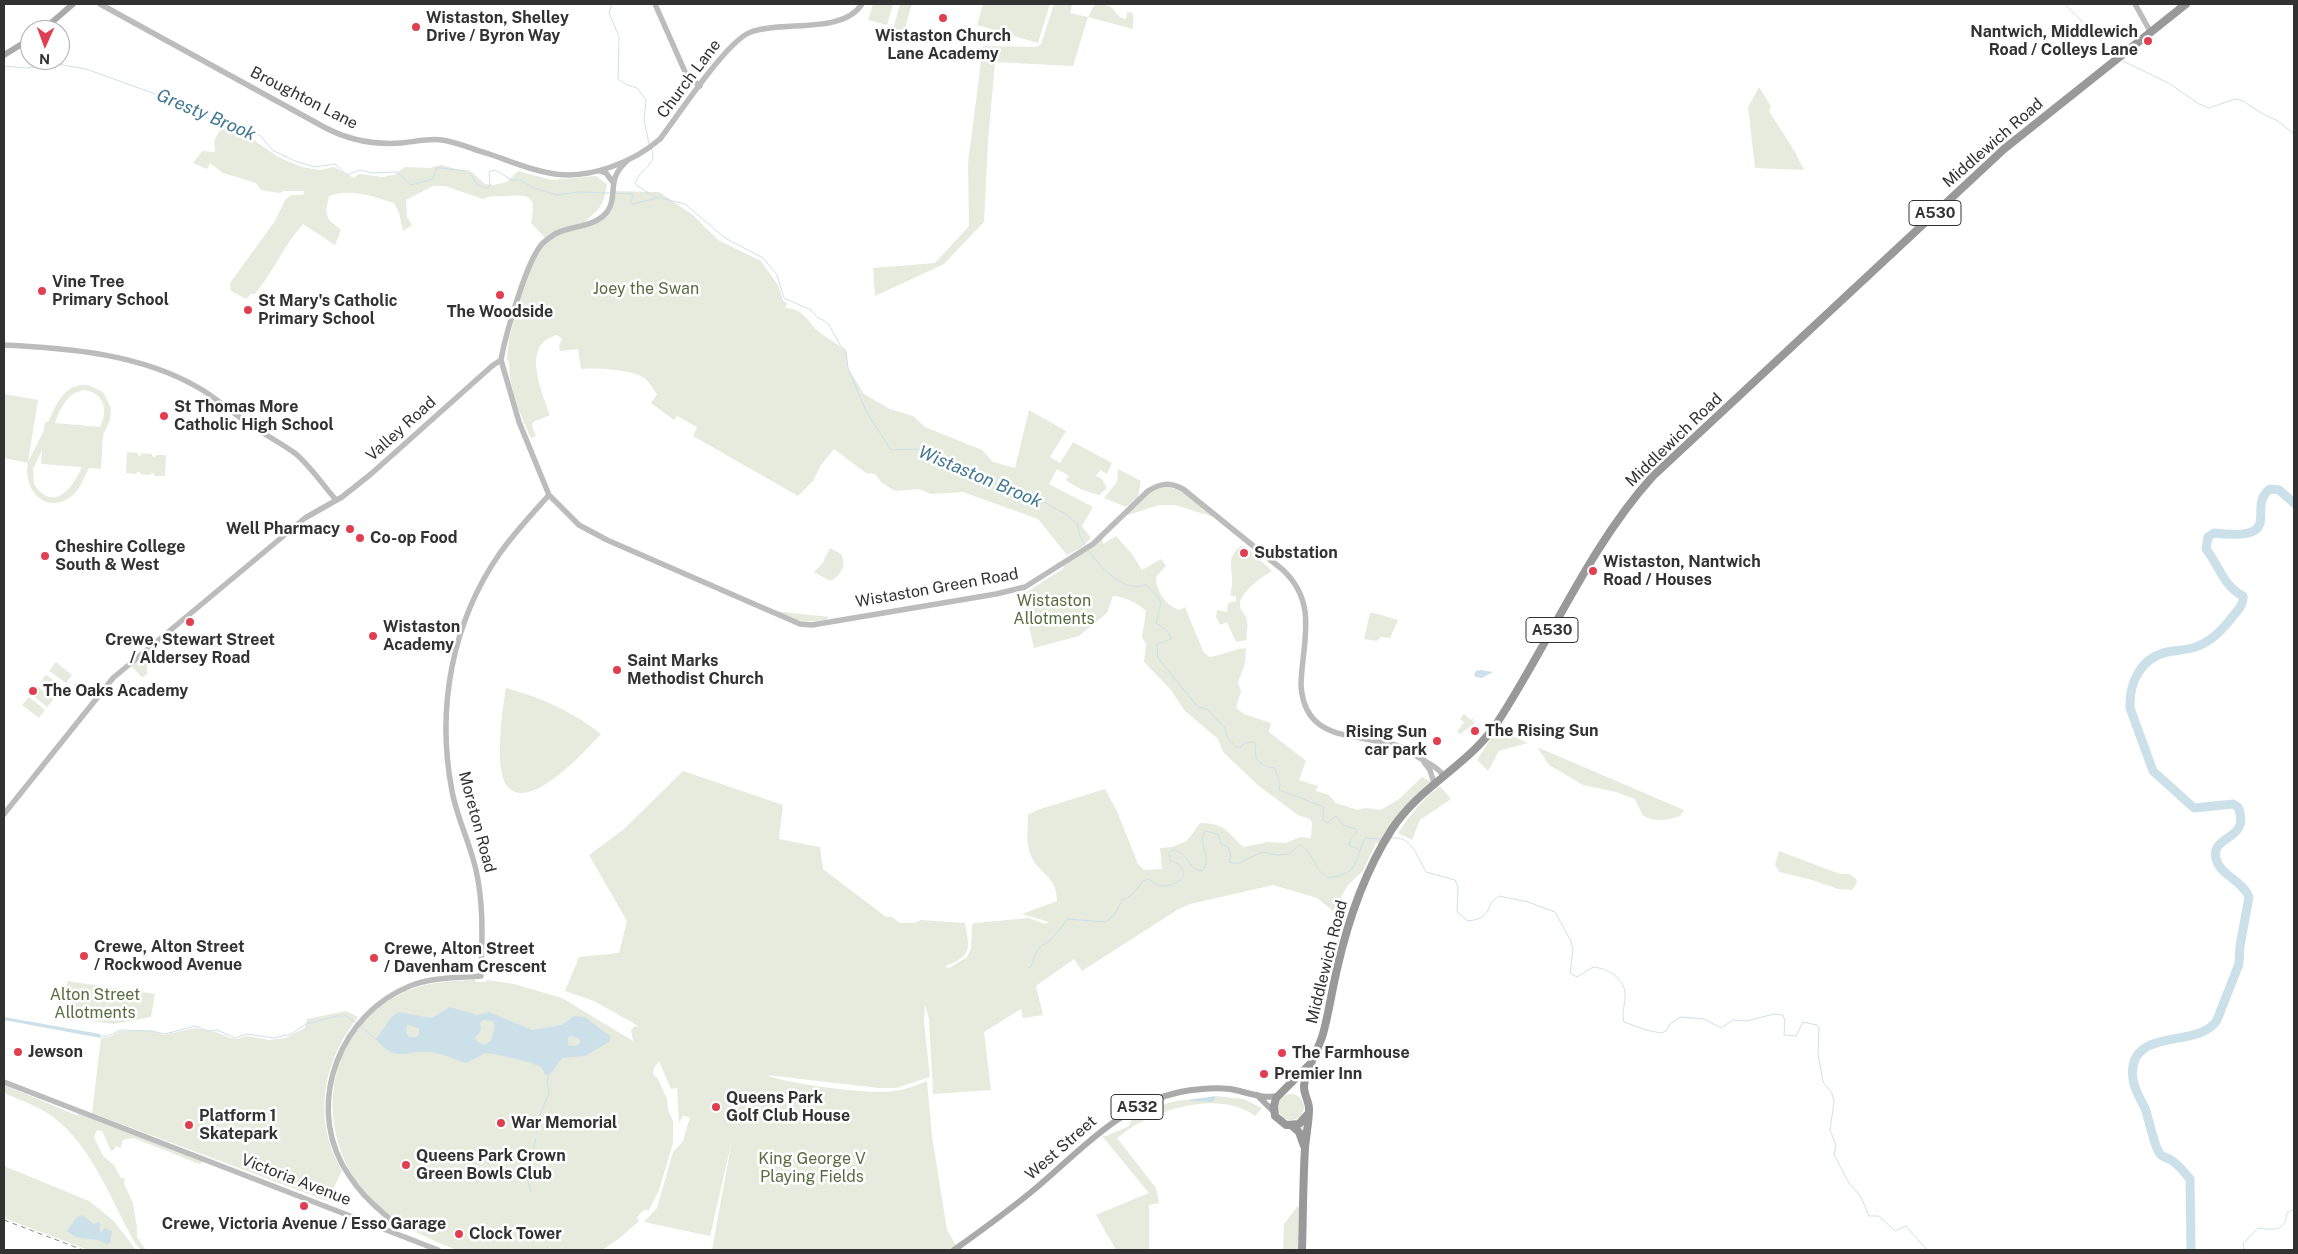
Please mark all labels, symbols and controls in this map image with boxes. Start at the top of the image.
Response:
place label: Wistaston, Shelley Drive / Byron Way [426,8,569,46]
marker: Wistaston Church Lane Academy [937,12,949,24]
north arrow [20,20,70,70]
marker: Wistaston, Shelley Drive / Byron Way [410,21,422,33]
place label: Nantwich, Middlewich Road / Colleys Lane [1970,22,2138,60]
place label: Wistaston Church Lane Academy [875,26,1011,64]
marker: Nantwich, Middlewich Road / Colleys Lane [2142,35,2154,47]
street label: Church Lane [653,36,725,122]
text: N [39,51,50,67]
street label: Broughton Lane [247,63,361,133]
water label: Gresty Brook [153,84,259,146]
street label: Middlewich Road [1939,94,2047,192]
road number: A530 [1909,200,1961,226]
place label: Vine Tree Primary School [52,272,169,310]
park label: Joey the Swan [593,279,699,299]
marker: Vine Tree Primary School [36,285,48,297]
marker: The Woodside [494,289,506,301]
place label: St Mary's Catholic Primary School [258,291,397,329]
place label: The Woodside [447,302,553,322]
marker: St Mary's Catholic Primary School [242,304,254,316]
street label: Middlewich Road [1622,389,1726,491]
street label: Valley Road [362,393,440,465]
place label: St Thomas More Catholic High School [174,397,334,435]
marker: St Thomas More Catholic High School [158,410,170,422]
water label: Wistaston Brook [915,441,1045,513]
place label: Well Pharmacy [226,519,340,539]
marker: Well Pharmacy [344,523,356,535]
place label: Co-op Food [370,528,458,548]
marker: Co-op Food [354,532,366,544]
place label: Cheshire College South & West [55,537,186,575]
place label: Substation [1254,543,1338,563]
marker: Substation [1238,547,1250,559]
marker: Cheshire College South & West [39,550,51,562]
place label: Wistaston, Nantwich Road / Houses [1603,552,1761,590]
street label: Wistaston Green Road [854,564,1020,612]
marker: Wistaston, Nantwich Road / Houses [1587,565,1599,577]
park label: Wistaston Allotments [1013,591,1095,629]
marker: Crewe, Stewart Street / Aldersey Road [184,616,196,628]
place label: Wistaston Academy [383,617,460,655]
road number: A530 [1526,618,1578,642]
place label: Crewe, Stewart Street / Aldersey Road [105,630,275,668]
marker: Wistaston Academy [367,630,379,642]
place label: Saint Marks Methodist Church [627,651,764,689]
marker: Saint Marks Methodist Church [611,664,623,676]
place label: The Oaks Academy [43,681,188,701]
marker: The Oaks Academy [27,685,39,697]
place label: The Rising Sun [1485,721,1599,741]
place label: Rising Sun car park [1346,722,1427,760]
marker: The Rising Sun [1469,725,1481,737]
marker: Rising Sun car park [1431,735,1443,747]
street label: Moreton Road [454,769,500,875]
street label: Middlewich Road [1302,898,1352,1026]
place label: Crewe, Alton Street / Rockwood Avenue [94,937,245,975]
place label: Crewe, Alton Street / Davenham Crescent [384,939,547,977]
marker: Crewe, Alton Street / Rockwood Avenue [78,950,90,962]
marker: Crewe, Alton Street / Davenham Crescent [368,952,380,964]
park label: Alton Street Allotments [50,985,140,1023]
place label: Jewson [28,1042,83,1062]
place label: The Farmhouse [1292,1043,1410,1063]
marker: Jewson [12,1046,24,1058]
marker: The Farmhouse [1276,1047,1288,1059]
place label: Premier Inn [1274,1064,1362,1084]
marker: Premier Inn [1258,1068,1270,1080]
place label: Queens Park Golf Club House [726,1088,850,1126]
road number: A532 [1111,1094,1163,1120]
marker: Queens Park Golf Club House [710,1101,722,1113]
place label: Platform 1 Skatepark [199,1106,278,1144]
street label: West Street [1021,1112,1101,1184]
place label: War Memorial [511,1113,617,1133]
marker: War Memorial [495,1117,507,1129]
marker: Platform 1 Skatepark [183,1119,195,1131]
place label: Queens Park Crown Green Bowls Club [416,1146,566,1184]
park label: King George V Playing Fields [758,1149,866,1187]
street label: Victoria Avenue [238,1150,354,1210]
marker: Queens Park Crown Green Bowls Club [400,1159,412,1171]
marker: Crewe, Victoria Avenue / Esso Garage [298,1200,310,1212]
place label: Crewe, Victoria Avenue / Esso Garage [162,1214,446,1234]
place label: Clock Tower [469,1224,562,1244]
marker: Clock Tower [453,1228,465,1240]

